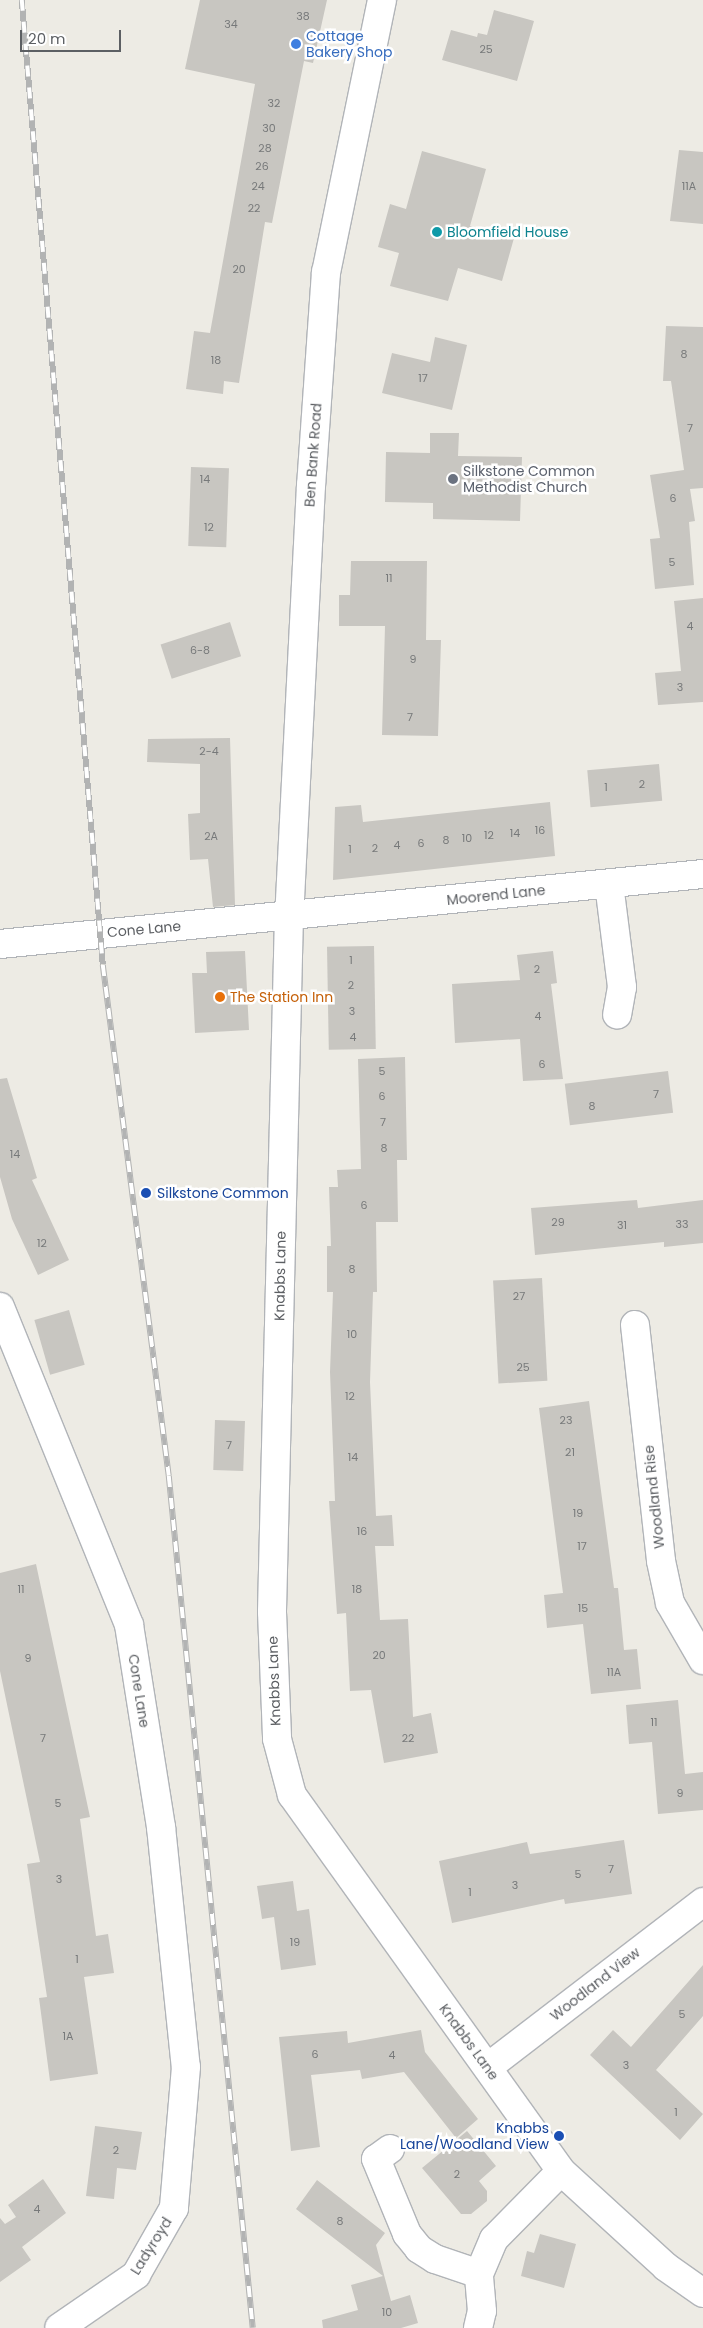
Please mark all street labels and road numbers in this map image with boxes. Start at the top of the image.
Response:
street label: Ben Bank Road [301,402,325,508]
street label: Moorend Lane [446,881,546,909]
street label: Cone Lane [106,917,182,941]
street label: Knabbs Lane [271,1231,289,1321]
street label: Woodland Rise [640,1444,668,1550]
street label: Knabbs Lane [264,1636,284,1726]
street label: Cone Lane [125,1653,153,1729]
street label: Woodland View [547,1944,643,2024]
street label: Knabbs Lane [436,2001,502,2083]
street label: Ladyroyd [127,2214,175,2278]

